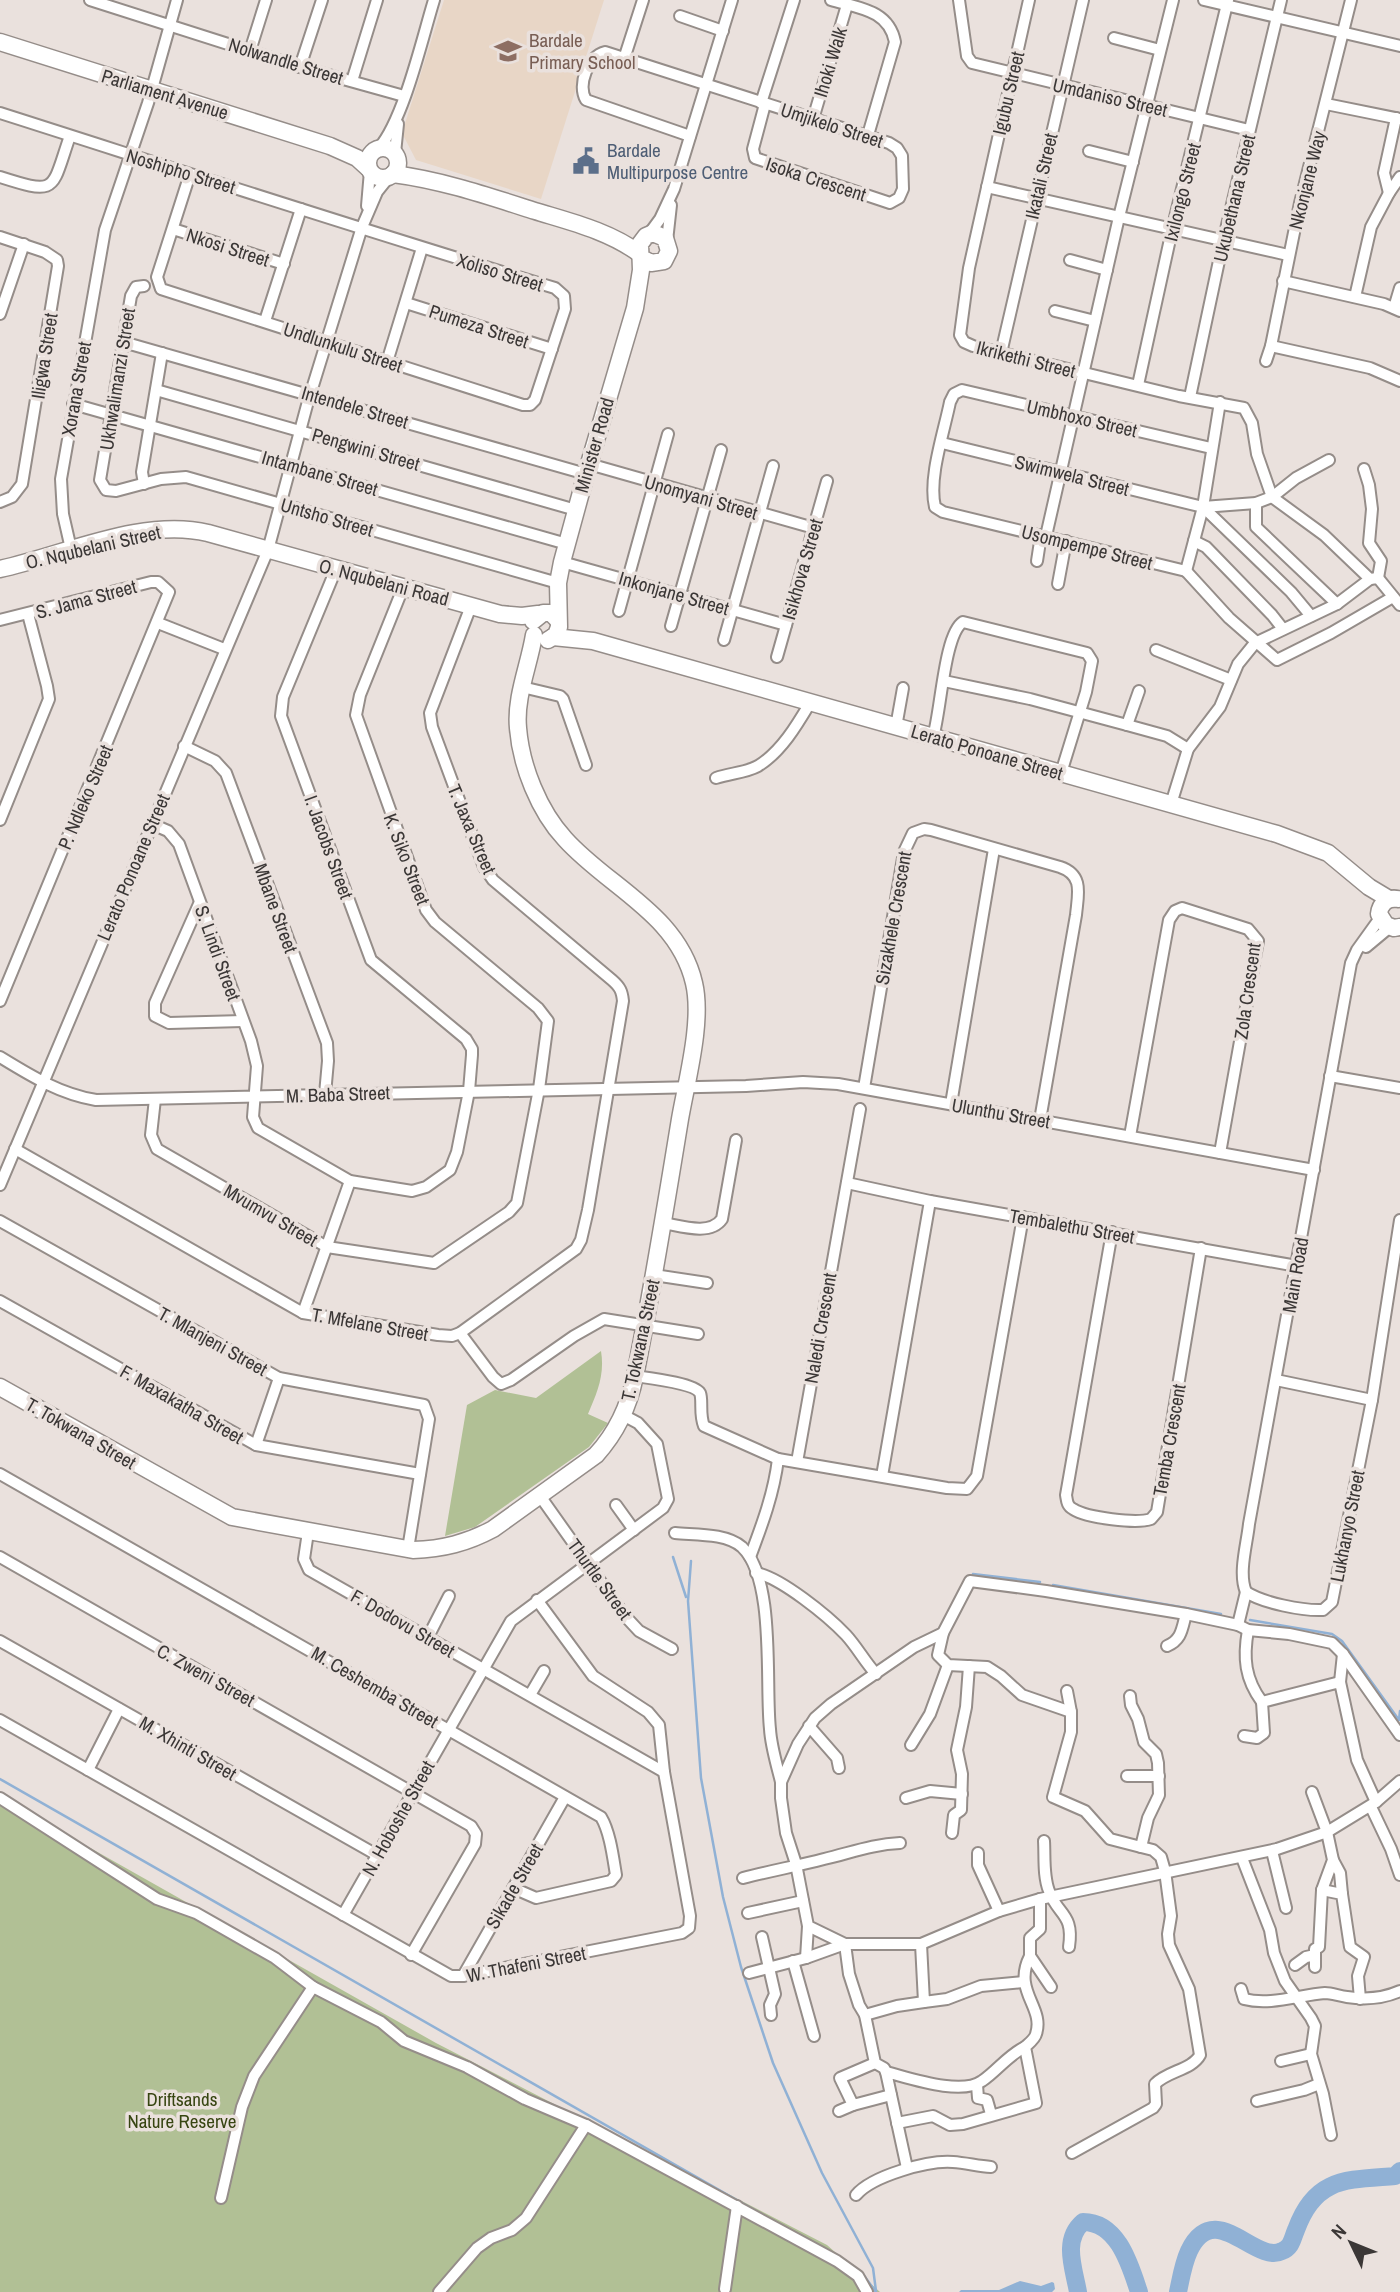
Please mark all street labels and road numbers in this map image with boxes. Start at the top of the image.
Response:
street label: Ihoki Walk [807,23,853,100]
street label: Nolwandle Street [225,31,347,91]
street label: Igubu Street [986,48,1030,137]
street label: Parliament Avenue [98,62,232,126]
street label: Umdaniso Street [1050,71,1171,123]
street label: Umjikelo Street [777,96,887,154]
street label: Nkonjane Way [1282,128,1332,232]
street label: Ikatali Street [1018,130,1064,222]
street label: Ukubethana Street [1207,131,1261,264]
street label: Ixilongo Street [1157,139,1207,244]
street label: Noshipho Street [123,142,239,200]
street label: Isoka Crescent [763,151,870,208]
street label: Nkosi Street [183,221,273,273]
street label: Xoliso Street [454,247,547,298]
street label: Pumeza Street [426,298,533,354]
street label: Ukhwalimanzi Street [93,305,141,452]
street label: Iligwa Street [24,311,64,401]
street label: Undlunkulu Street [280,316,407,379]
street label: Ikrikethi Street [974,334,1079,384]
street label: Xorana Street [55,339,97,438]
street label: Intendele Street [299,379,412,435]
street label: Umbhoxo Street [1024,393,1140,443]
street label: Minister Road [568,394,620,496]
street label: Pengwini Street [309,421,424,477]
street label: Intambane Street [259,444,382,502]
street label: Swimwela Street [1012,448,1133,502]
street label: Unomyani Street [641,468,761,526]
street label: Untsho Street [278,491,377,543]
street label: Isikhova Street [775,515,829,623]
street label: Usompempe Street [1019,518,1156,576]
street label: O. Nqubelani Street [23,519,164,575]
street label: O. Nqubelani Road [316,552,452,612]
street label: Inkonjane Street [616,565,733,621]
street label: S. Jama Street [33,573,140,625]
street label: Lerato Ponoane Street [908,718,1067,786]
street label: P. Ndleko Street [51,740,119,853]
street label: T. Jaxa Street [441,780,503,879]
street label: Lerato Ponoane Street [90,789,176,944]
street label: I. Jacobs Street [298,792,360,903]
street label: K. Siko Street [378,809,437,909]
street label: Sizakhele Crescent [868,849,918,987]
street label: Mbane Street [248,860,304,957]
street label: S. Lindi Street [189,902,247,1005]
street label: Zola Crescent [1227,941,1267,1041]
street label: M. Baba Street [286,1079,391,1109]
street label: Ulunthu Street [950,1092,1053,1135]
street label: Mvumvu Street [219,1178,323,1253]
street label: Tembalethu Street [1007,1202,1137,1250]
street label: Main Road [1276,1235,1314,1315]
street label: Naledi Crescent [797,1270,843,1385]
street label: T. Tokwana Street [614,1276,666,1403]
street label: T. Mlanjeni Street [154,1300,273,1382]
street label: T. Mfelane Street [310,1301,431,1347]
street label: F. Maxakatha Street [115,1358,249,1450]
street label: Temba Crescent [1146,1381,1192,1498]
street label: T. Tokwana Street [21,1391,142,1475]
street label: Lukhanyo Street [1323,1467,1371,1584]
street label: Thurtle Street [562,1533,639,1625]
street label: F. Dodovu Street [346,1583,460,1664]
street label: C. Zweni Street [152,1637,260,1713]
street label: M. Ceshemba Street [307,1640,444,1734]
street label: M. Xhinti Street [135,1710,242,1787]
street label: N. Hoboshe Street [356,1755,441,1880]
street label: Sikade Street [479,1838,549,1933]
street label: W. Thafeni Street [464,1940,589,1988]

